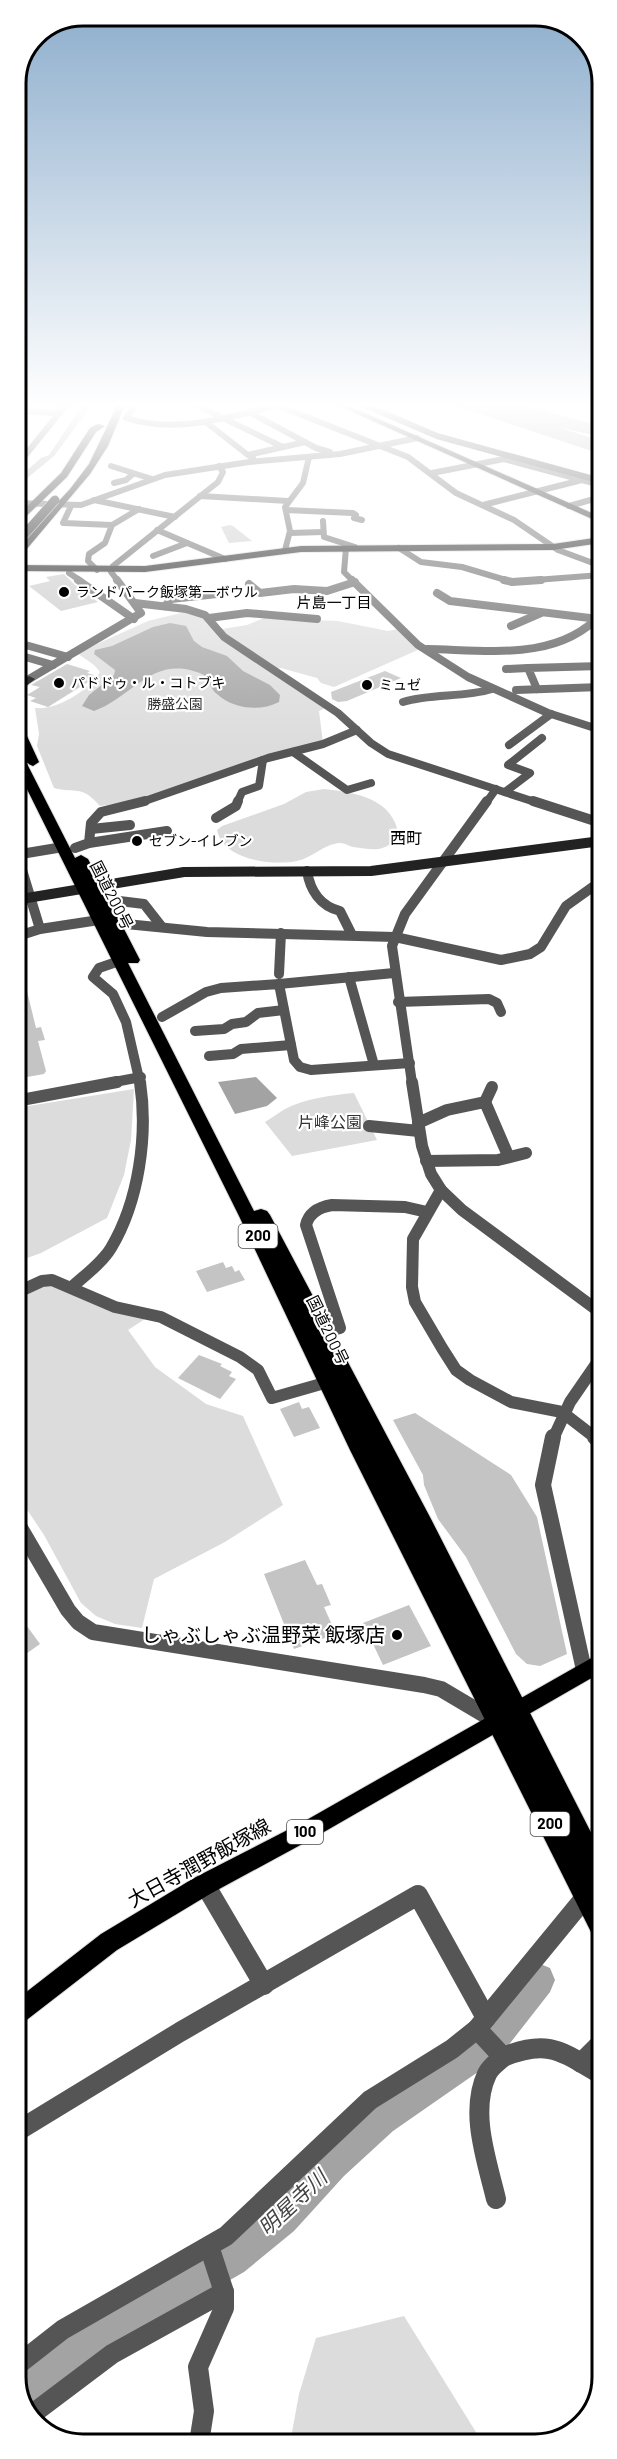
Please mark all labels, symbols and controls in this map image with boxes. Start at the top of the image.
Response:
place label: ランドパーク飯塚第一ボウル [76,583,258,600]
marker: ランドパーク飯塚第一ボウル [57,585,71,599]
district label: 片島一丁目 [296,593,372,611]
place label: パドドゥ・ル・コトブキ [71,674,225,691]
marker: パドドゥ・ル・コトブキ [52,676,66,690]
place label: ミュゼ [379,676,421,693]
marker: ミュゼ [360,678,374,692]
park label: 勝盛公園 [147,695,203,712]
district label: 西町 [390,828,422,847]
place label: セブン-イレブン [149,832,253,849]
marker: セブン-イレブン [130,834,144,848]
street label: 国道200号 [87,857,138,932]
park label: 片峰公園 [298,1112,362,1131]
road number: 200 [238,1224,278,1248]
street label: 国道200号 [304,1292,353,1367]
place label: しゃぶしゃぶ温野菜 飯塚店 [141,1622,385,1646]
marker: しゃぶしゃぶ温野菜 飯塚店 [390,1628,404,1642]
road number: 200 [530,1812,570,1836]
street label: 大日寺潤野飯塚線 [123,1813,274,1911]
road number: 100 [287,1820,323,1844]
water label: 明星寺川 [253,2163,333,2240]

